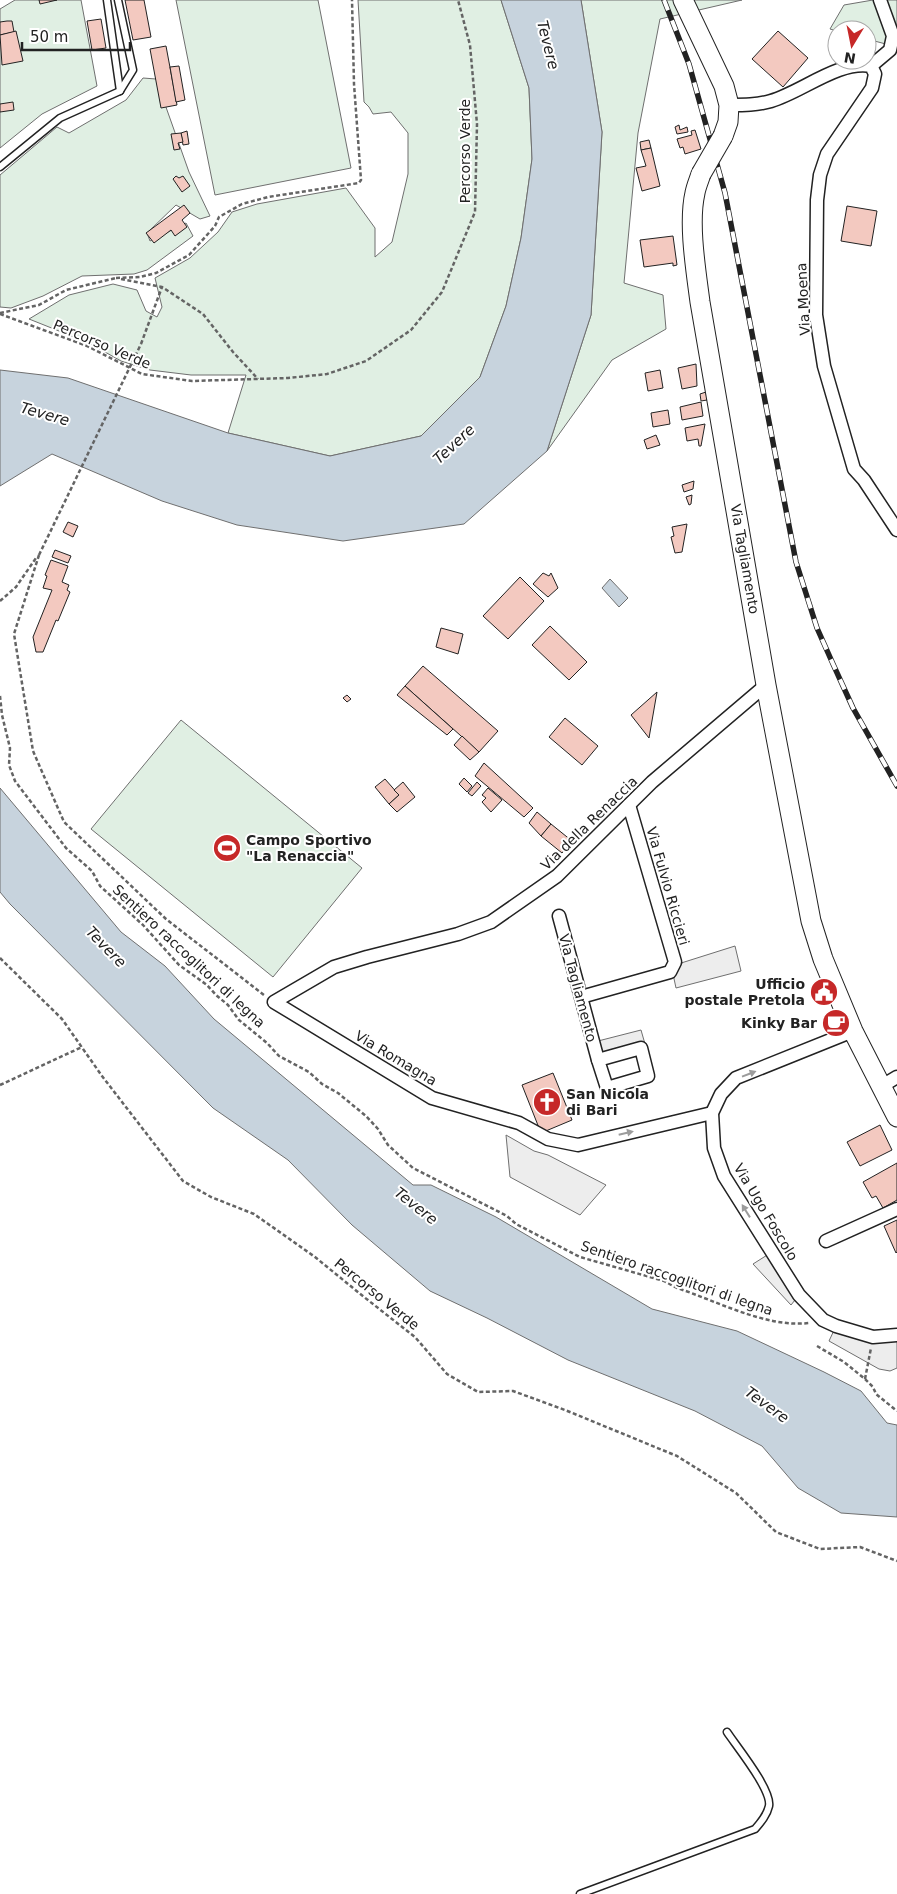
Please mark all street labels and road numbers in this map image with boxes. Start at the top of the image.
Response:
street label: Percorso Verde [457,99,473,203]
street label: Via Moena [793,262,813,336]
street label: Percorso Verde [51,316,153,372]
street label: Via Tagliamento [727,503,763,615]
street label: Via della Renaccia [538,773,640,873]
street label: Via Fulvio Riccieri [643,825,693,947]
street label: Sentiero raccoglitori di legna [110,881,268,1031]
street label: Via Tagliamento [556,932,600,1044]
street label: Via Romagna [352,1027,440,1089]
street label: Via Ugo Foscolo [731,1161,801,1263]
street label: Sentiero raccoglitori di legna [579,1238,775,1318]
street label: Percorso Verde [331,1255,423,1333]

